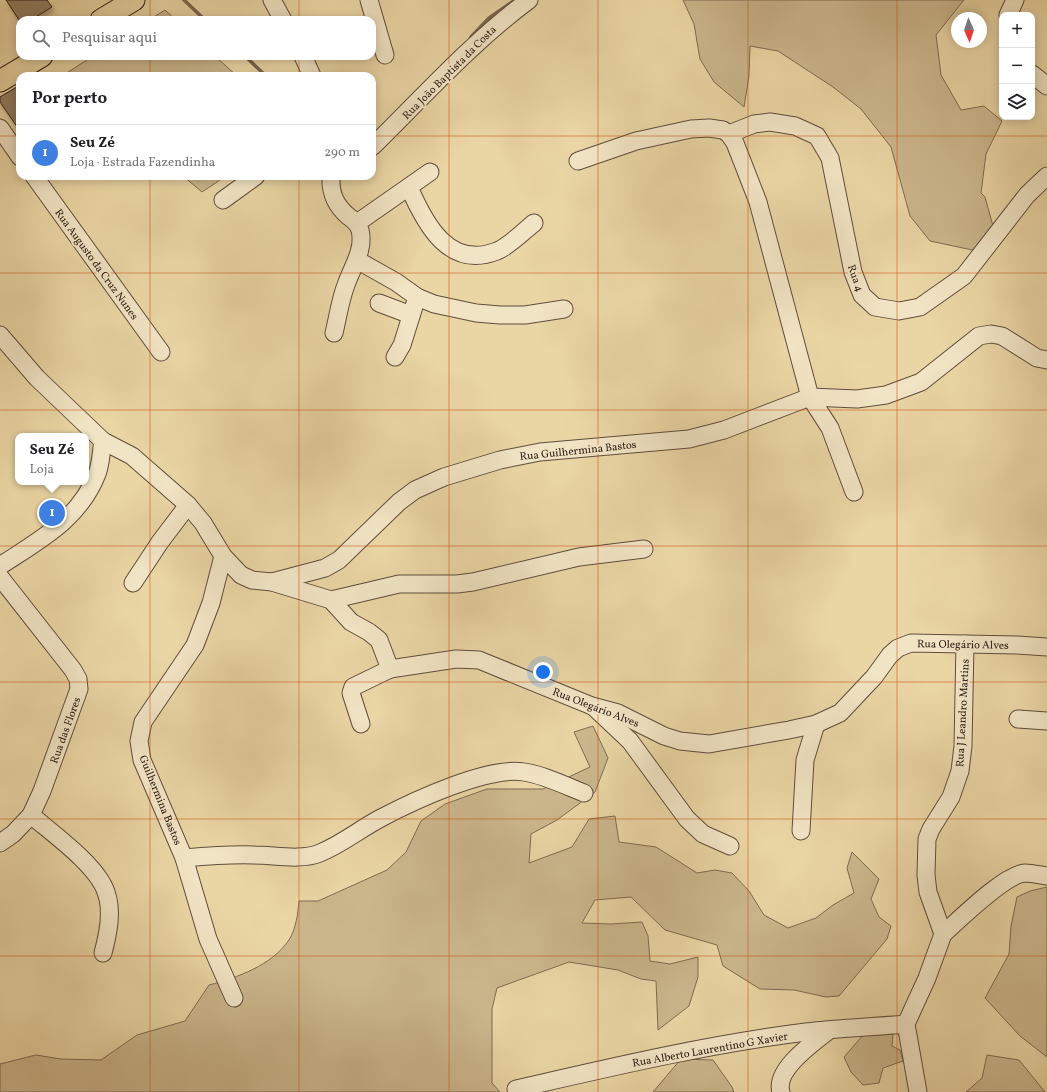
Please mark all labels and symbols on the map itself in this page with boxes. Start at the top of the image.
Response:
north arrow [951,12,987,48]
street label: Rua João Baptista da Costa [400,22,501,123]
street label: Rua Augusto da Cruz Nunes [50,206,141,324]
street label: Rua 4 [843,263,866,295]
street label: Rua Guilhermina Bastos [519,438,638,465]
pin: 1 [39,498,65,528]
street label: Rua Olegário Alves [917,637,1009,654]
street label: Rua J Leandro Martins [953,658,974,768]
your location [533,662,553,682]
street label: Rua Olegário Alves [550,685,641,732]
street label: Rua das Flores [47,695,85,766]
street label: Guilhermina Bastos [135,753,185,848]
street label: Rua Alberto Laurentino G Xavier [631,1029,790,1072]

